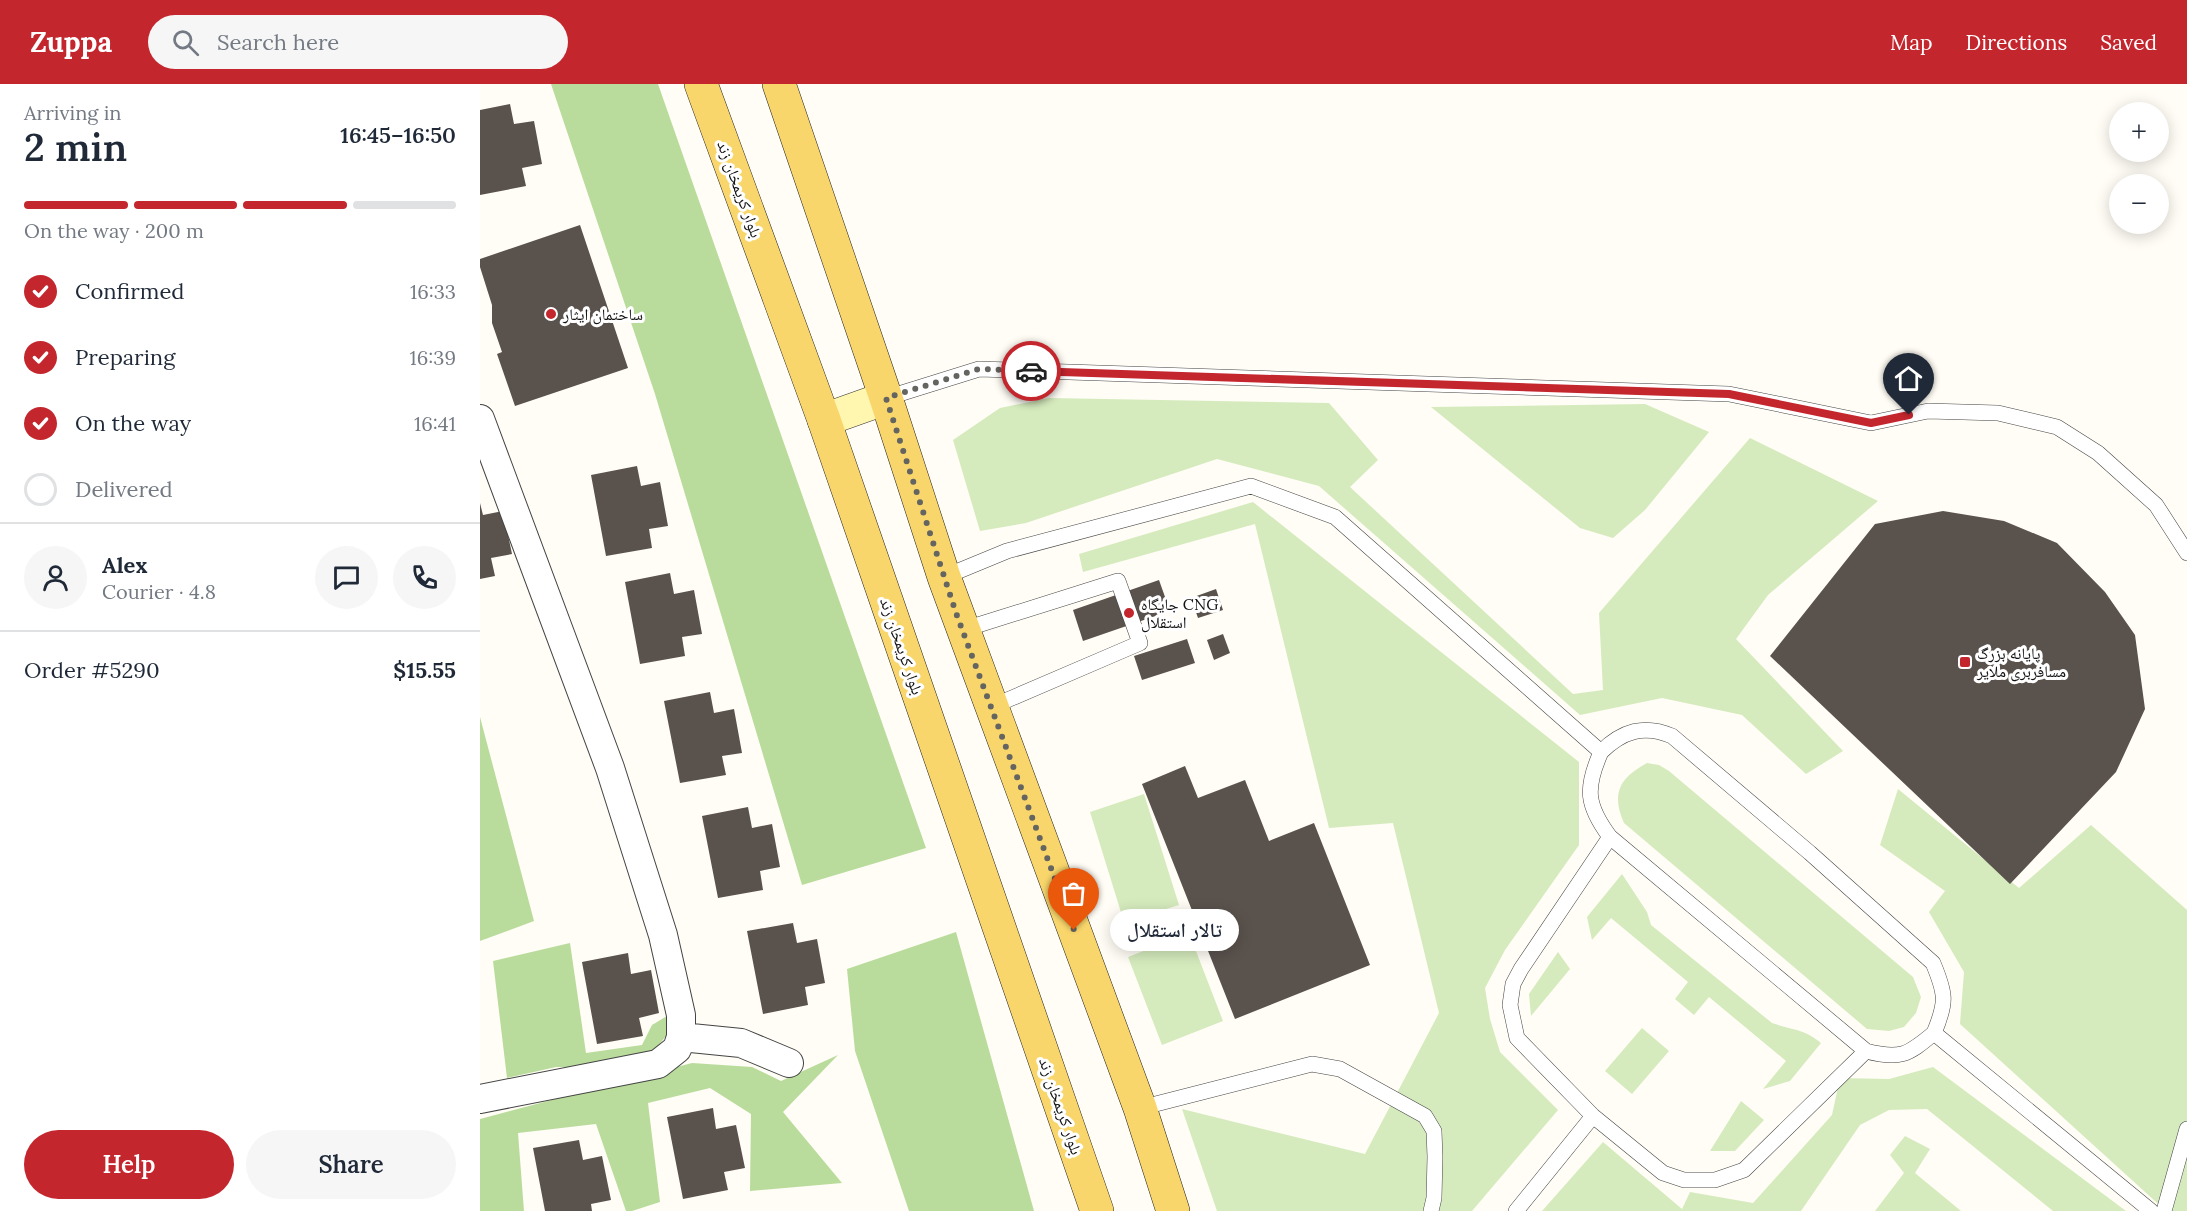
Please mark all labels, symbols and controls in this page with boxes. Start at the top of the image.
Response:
search box [148,15,568,69]
text: Zuppa [30,24,112,60]
icon: search [169,26,202,59]
text: Search here [217,28,339,56]
text: Map [1890,29,1933,56]
text: Directions [1966,29,2067,56]
text: Saved [2100,29,2157,56]
text: Arriving in [24,100,121,125]
map controls [2109,102,2169,234]
button: + [2109,102,2169,162]
text: 16:45–16:50 [340,121,456,149]
text: 2 min [24,122,127,172]
street label: بلوار کریمخان زند [712,138,767,241]
button: − [2109,174,2169,234]
text: On the way · 200 m [24,218,204,243]
icon: check [24,275,57,308]
text: Confirmed [75,277,184,305]
text: 16:33 [410,279,456,304]
place label: ساختمان ایثار [562,304,643,325]
marker: ساختمان ایثار [544,307,558,321]
icon: check [24,341,57,374]
courier [1001,341,1061,401]
text: Preparing [75,343,175,371]
text: 16:39 [409,345,456,370]
pin [1883,353,1934,415]
icon: car [1015,355,1048,388]
icon: home [1892,362,1925,395]
icon: check [24,407,57,440]
text: On the way [75,409,191,437]
text: 16:41 [414,411,456,436]
text: Delivered [75,475,173,503]
button: person [24,546,87,609]
button: chat [315,546,378,609]
button: phone [393,546,456,609]
text: Alex [102,551,147,579]
text: Courier · 4.8 [102,579,216,604]
place label: جایگاه CNG استقلال [1141,594,1218,633]
street label: بلوار کریمخان زند [875,595,928,698]
marker: جایگاه CNG استقلال [1122,606,1136,620]
place label: پایانه بزرگ مسافربری ملایر [1976,643,2066,682]
marker: پایانه بزرگ مسافربری ملایر [1958,655,1972,669]
text: Order #5290 [24,656,160,684]
text: $15.55 [393,656,456,684]
pin [1048,868,1099,930]
icon: bag [1057,877,1090,910]
callout: تالار استقلال [1110,909,1239,951]
text: تالار استقلال [1127,917,1222,942]
street label: بلوار کریمخان زند [1034,1055,1087,1158]
button: Help [24,1130,234,1199]
button: Share [246,1130,456,1199]

